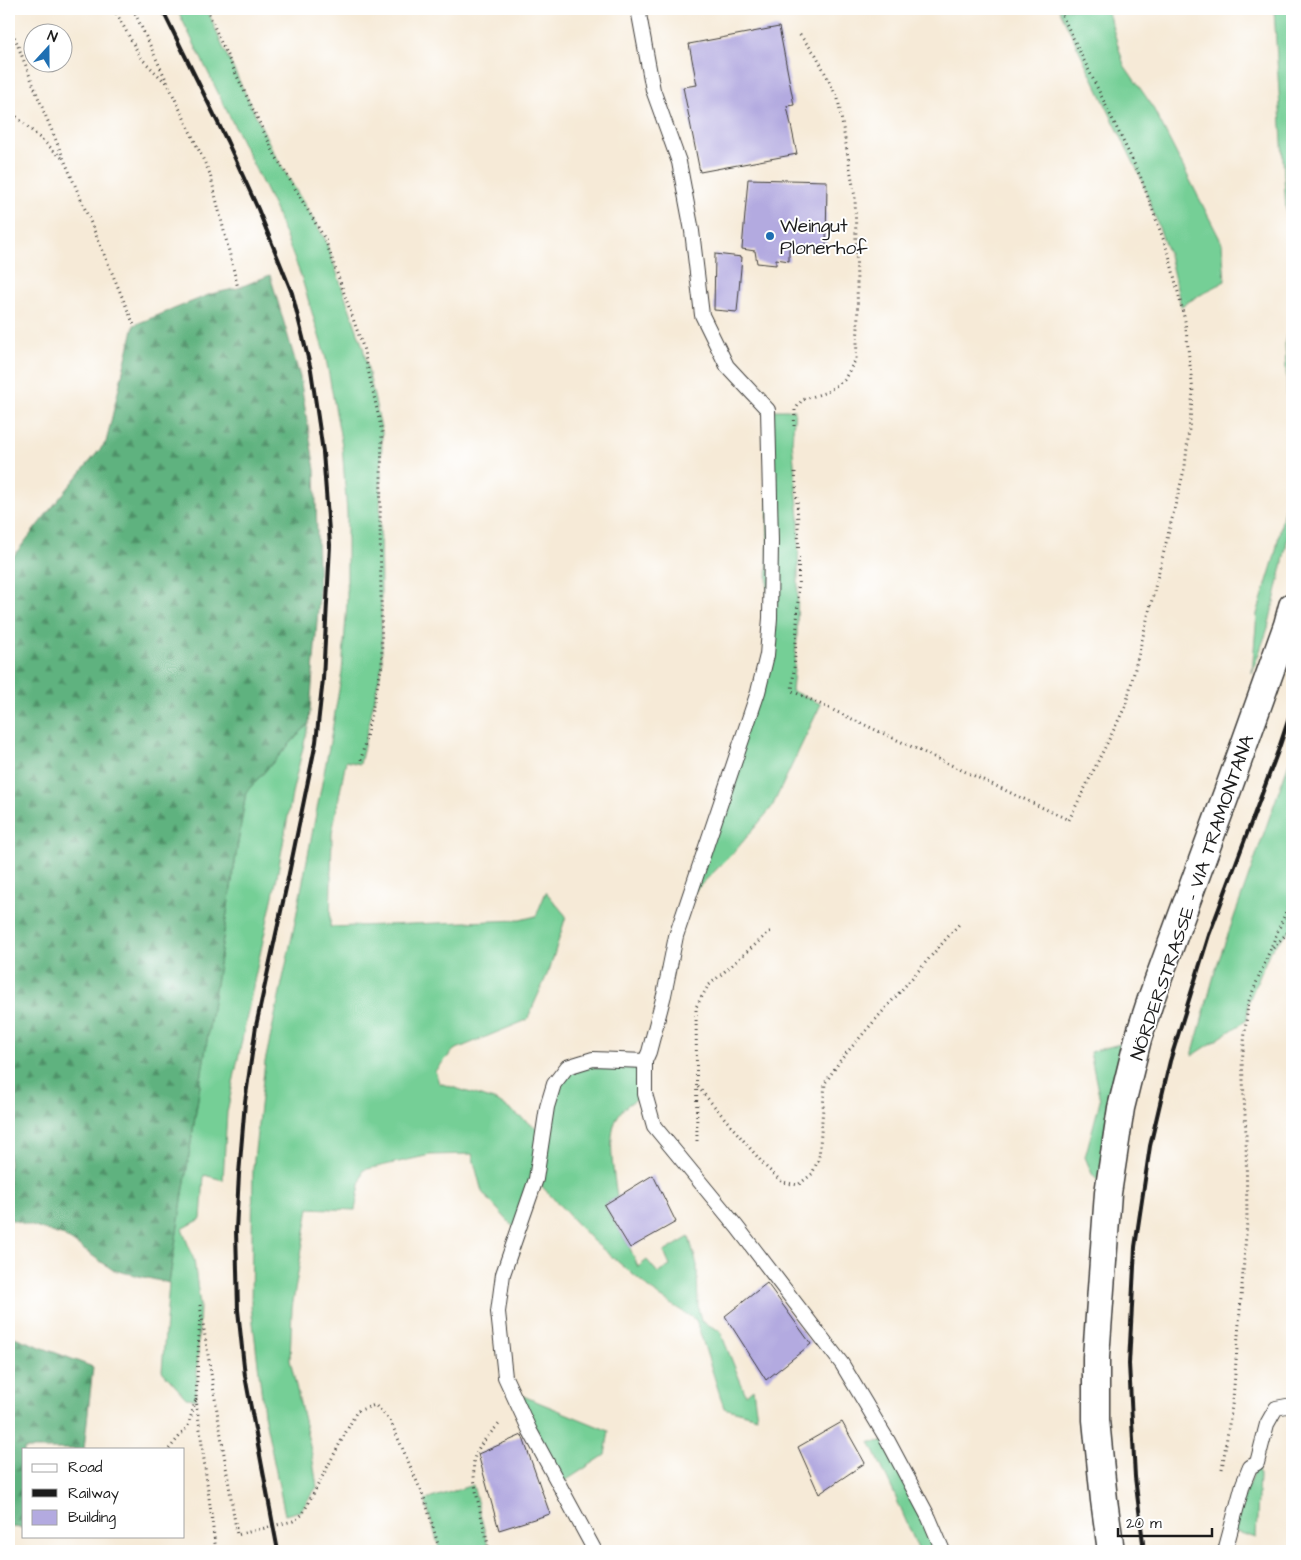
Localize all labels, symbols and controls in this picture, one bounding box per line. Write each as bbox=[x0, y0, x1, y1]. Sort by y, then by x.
north arrow bbox=[22, 22, 72, 72]
text: N bbox=[45, 26, 60, 48]
place label: Weingut Plonerhof bbox=[780, 213, 868, 262]
marker: Weingut Plonerhof bbox=[764, 230, 776, 242]
street label: NÖRDERSTRASSE - VIA TRAMONTANA bbox=[1124, 731, 1261, 1064]
legend bbox=[22, 1448, 185, 1538]
text: Road bbox=[68, 1457, 103, 1478]
text: Railway bbox=[68, 1483, 119, 1505]
scale bar bbox=[1118, 1505, 1212, 1537]
text: Building bbox=[68, 1507, 116, 1529]
text: 20 m bbox=[1126, 1513, 1162, 1534]

